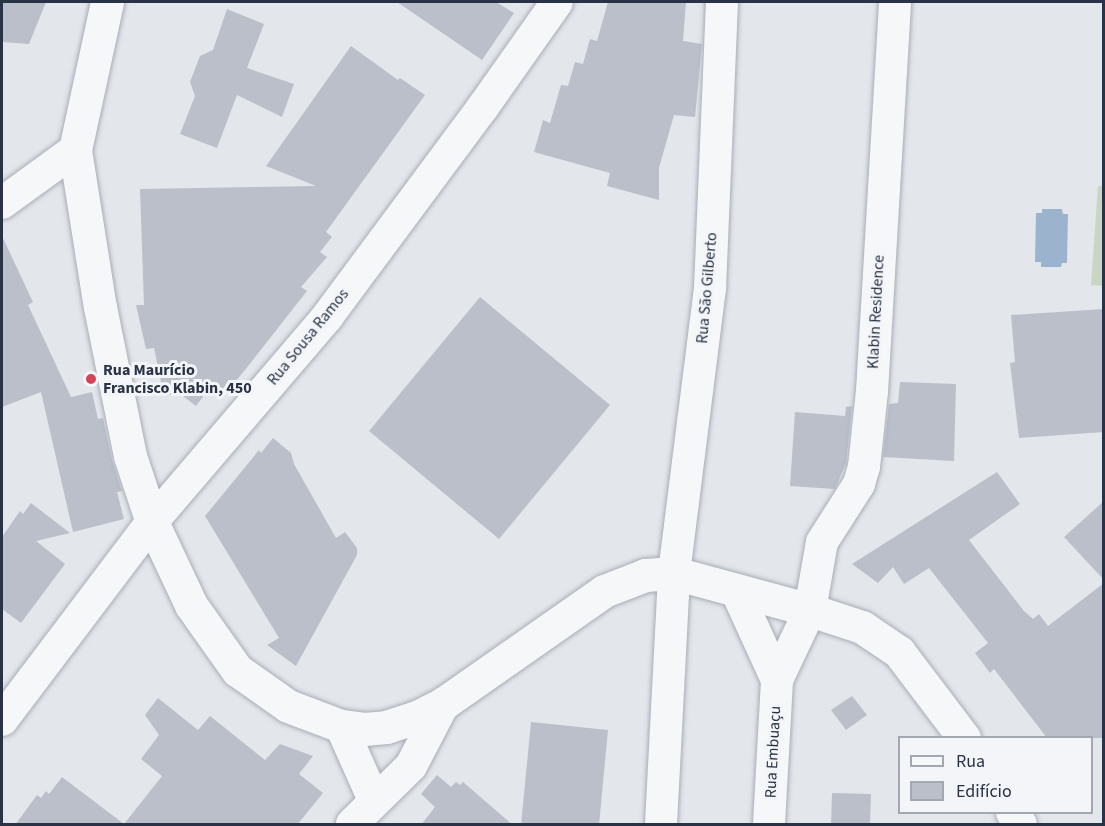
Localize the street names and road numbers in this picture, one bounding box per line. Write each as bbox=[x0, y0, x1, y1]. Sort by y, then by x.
street label: Rua São Gilberto bbox=[693, 232, 721, 344]
street label: Klabin Residence bbox=[863, 255, 889, 369]
street label: Rua Sousa Ramos bbox=[263, 285, 353, 389]
street label: Rua Embuaçu bbox=[761, 705, 785, 799]

